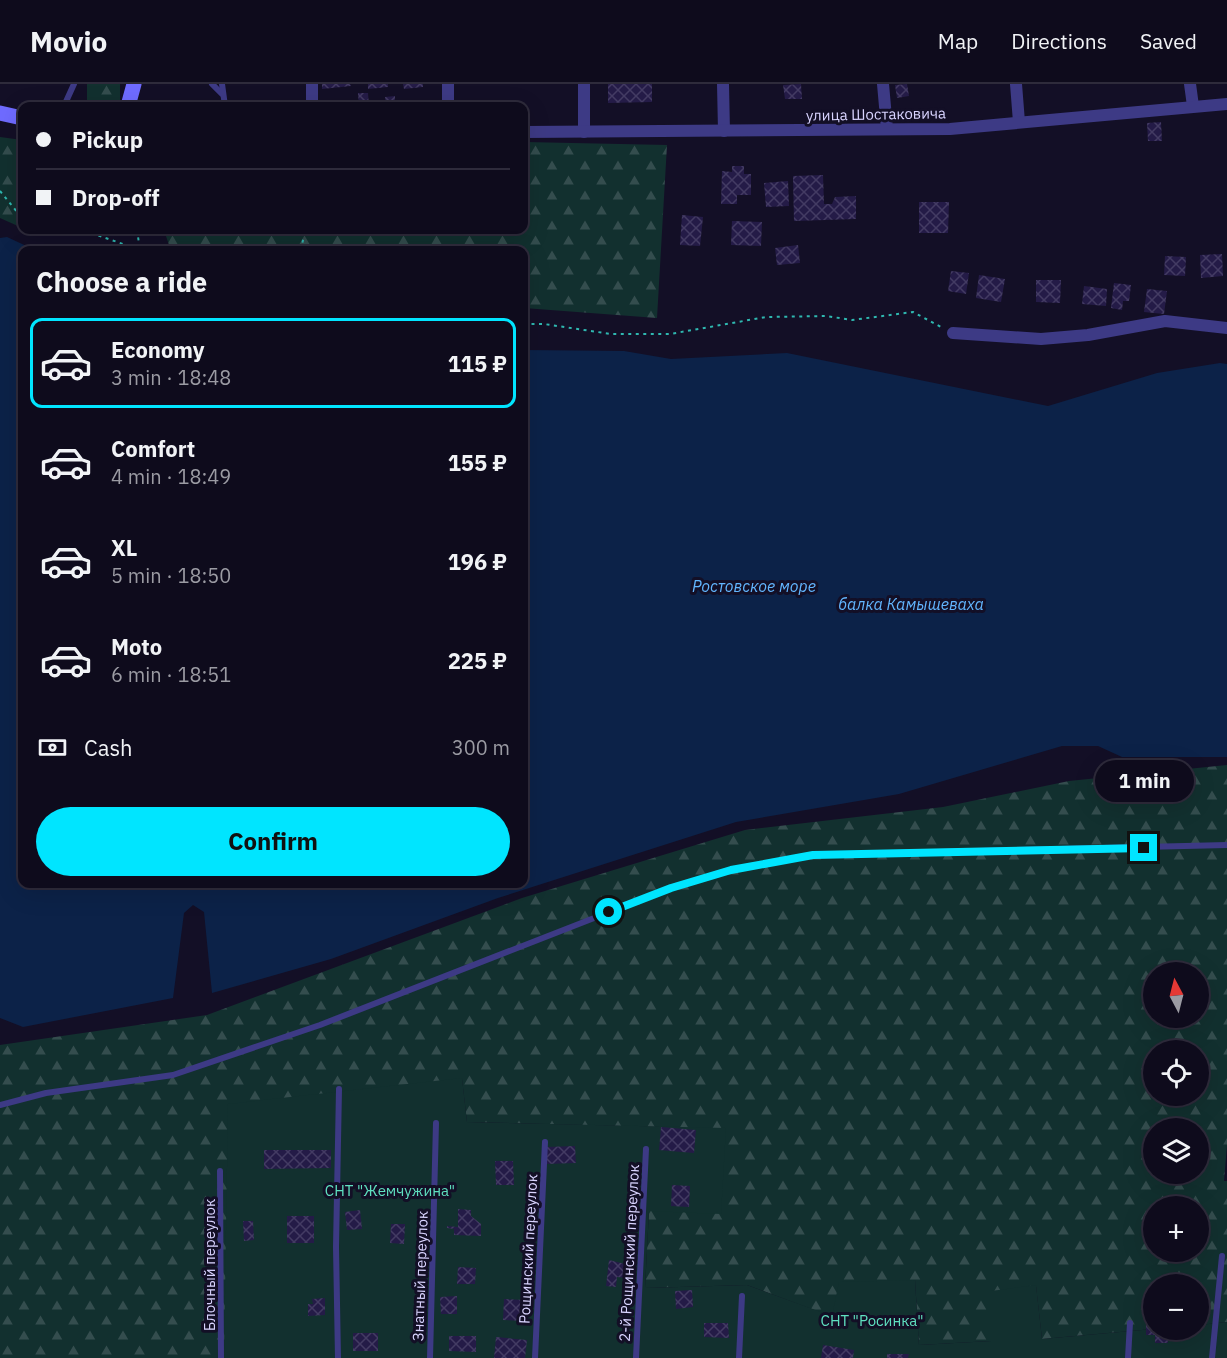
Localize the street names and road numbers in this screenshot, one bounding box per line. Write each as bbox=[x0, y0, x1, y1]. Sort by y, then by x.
street label: улица Шостаковича bbox=[806, 103, 946, 125]
street label: 2-й Рощинский переулок bbox=[615, 1164, 643, 1342]
street label: Рощинский переулок bbox=[515, 1173, 541, 1325]
street label: Блочный переулок bbox=[200, 1199, 219, 1331]
street label: Знатный переулок bbox=[408, 1210, 432, 1342]

